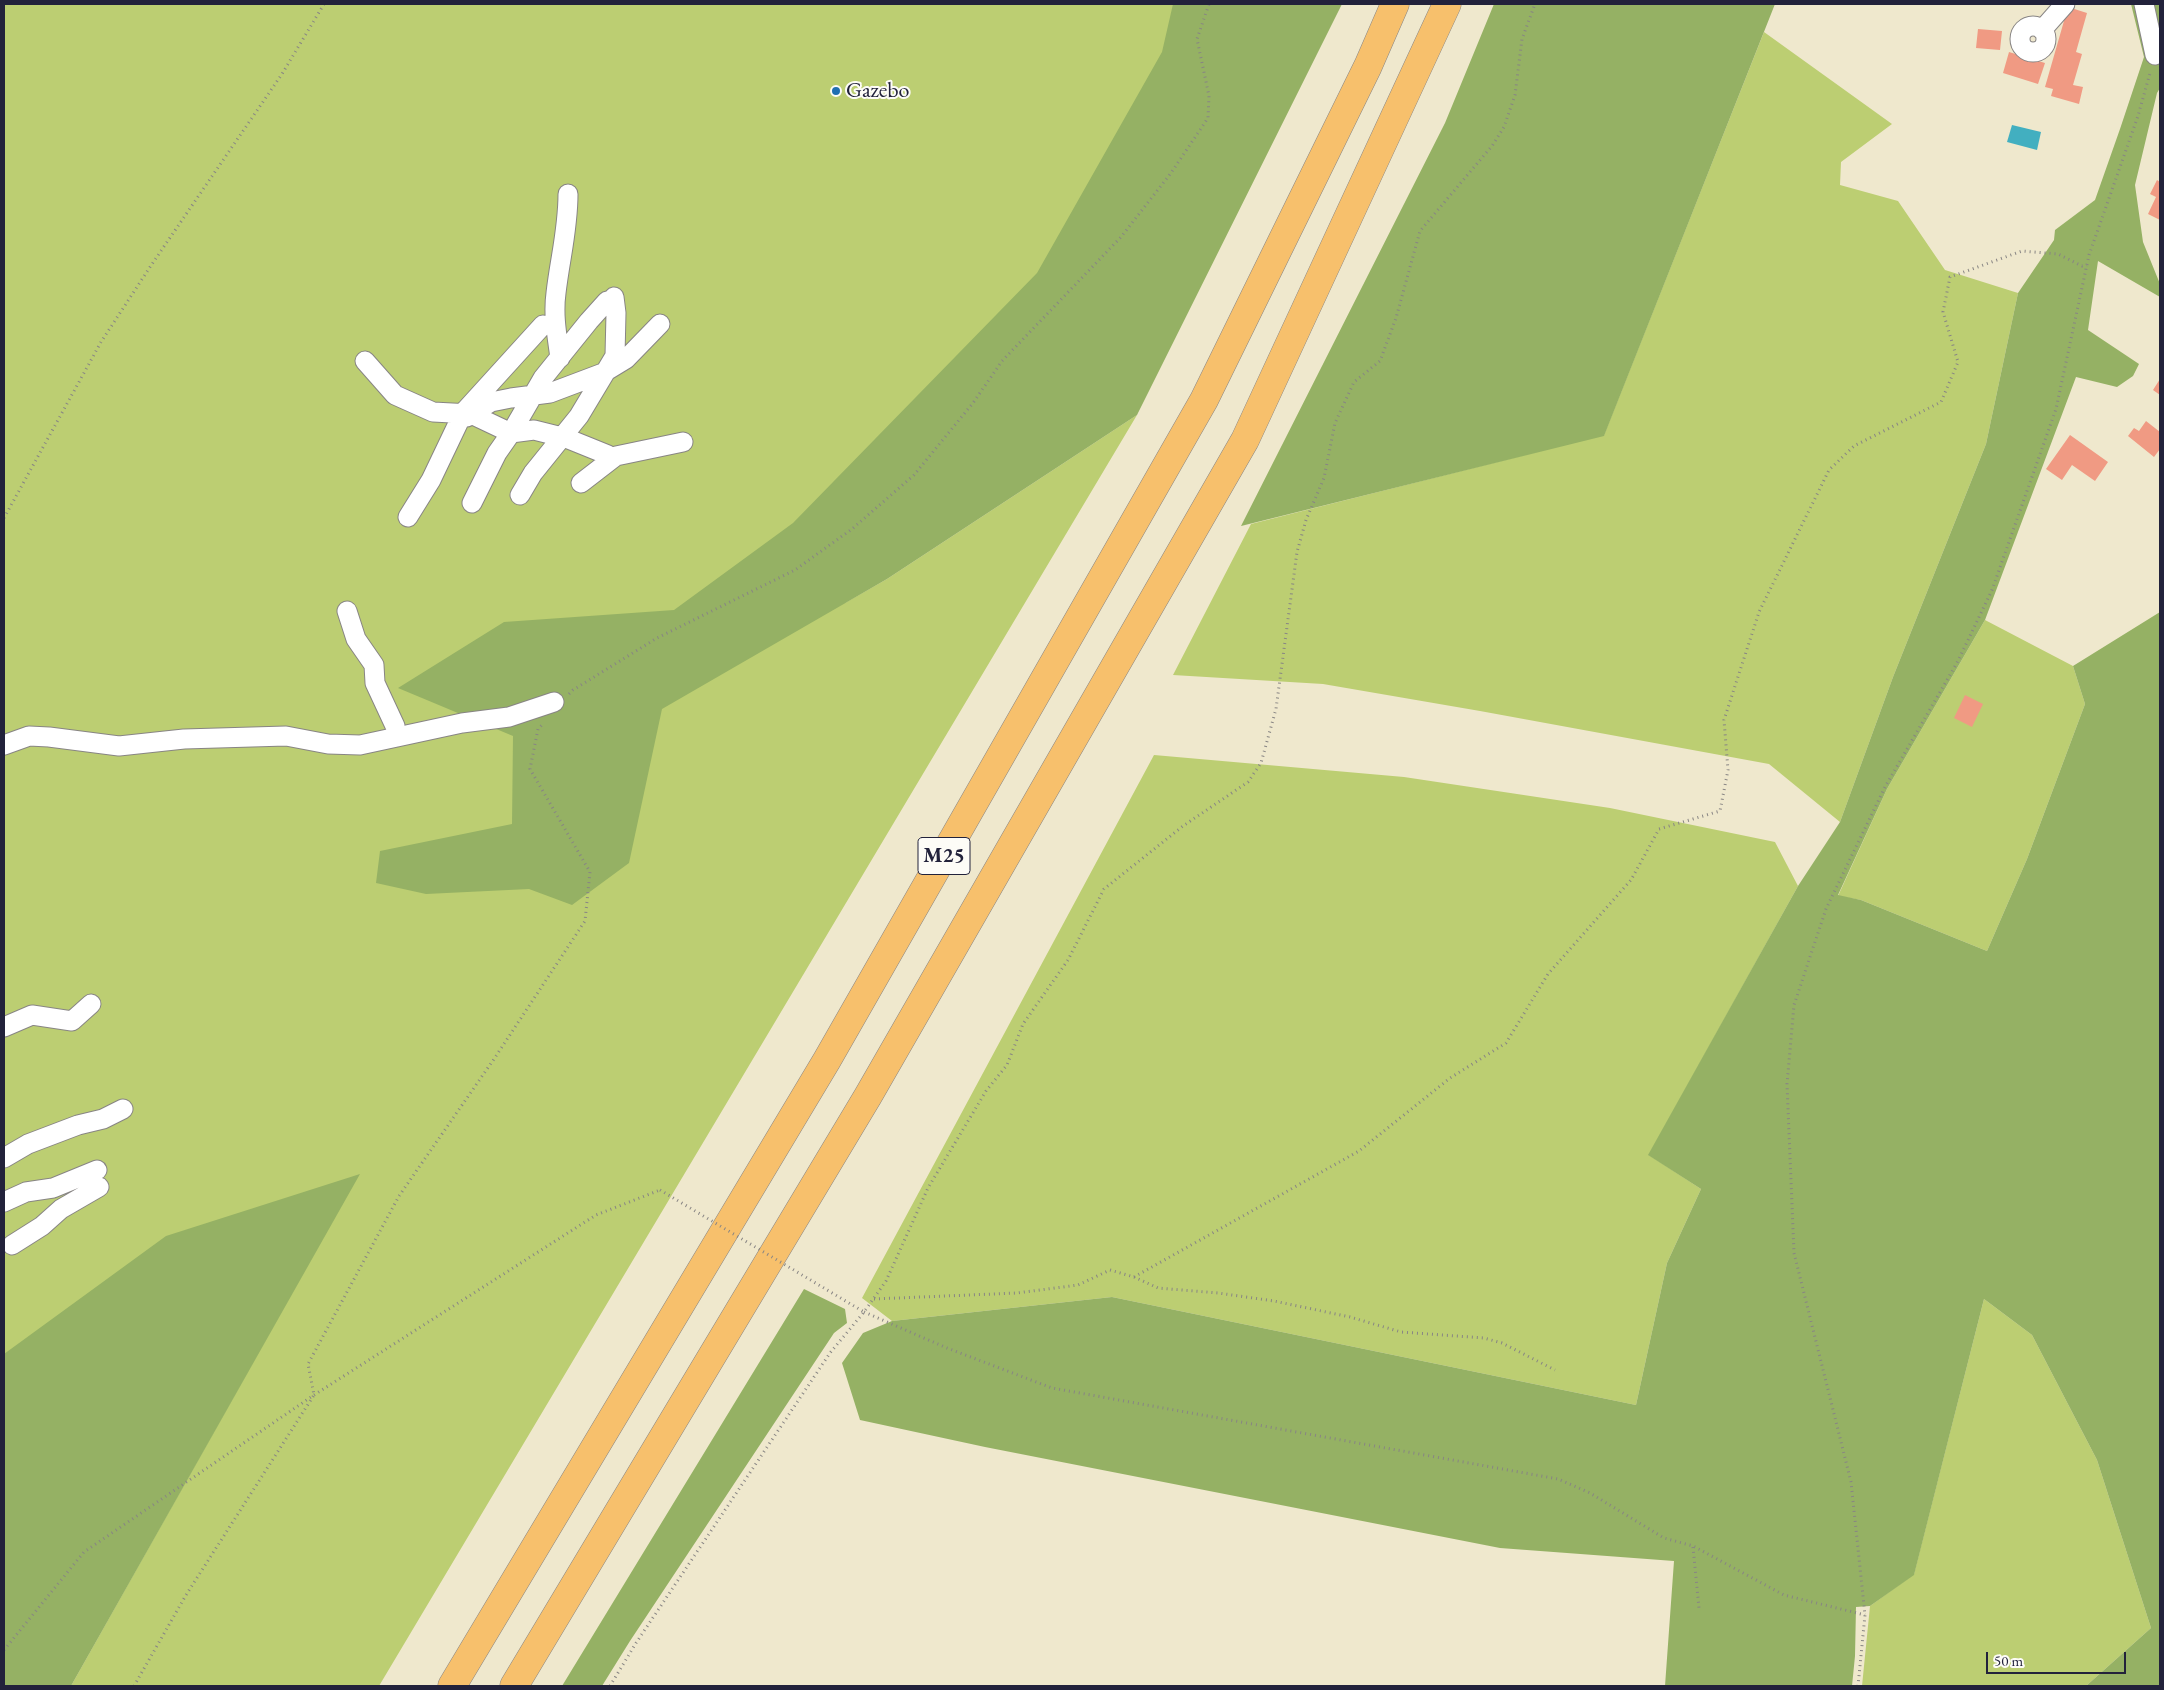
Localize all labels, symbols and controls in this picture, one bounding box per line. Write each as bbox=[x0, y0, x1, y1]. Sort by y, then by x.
place label: Gazebo bbox=[846, 78, 909, 104]
marker: Gazebo bbox=[830, 85, 842, 97]
road number: M25 bbox=[918, 838, 970, 874]
scale bar bbox=[1989, 1642, 2129, 1674]
text: 50 m bbox=[1994, 1651, 2023, 1670]

